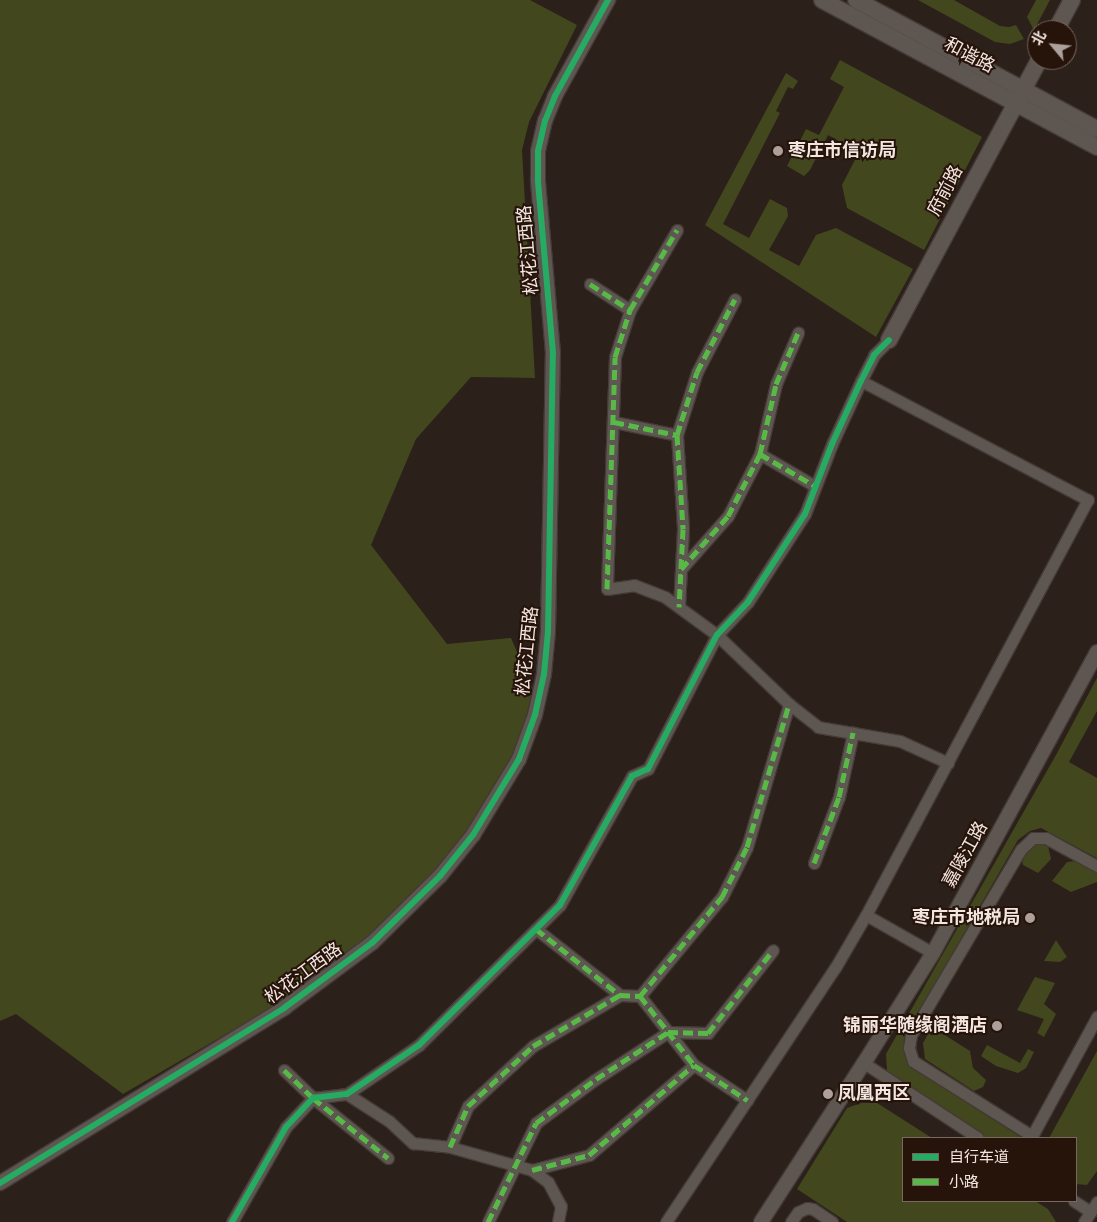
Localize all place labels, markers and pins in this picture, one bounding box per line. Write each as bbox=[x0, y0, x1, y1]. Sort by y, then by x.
place label: 枣庄市信访局 bbox=[788, 140, 896, 162]
marker: 枣庄市信访局 bbox=[772, 145, 784, 157]
place label: 枣庄市地税局 bbox=[912, 907, 1020, 929]
marker: 枣庄市地税局 bbox=[1024, 912, 1036, 924]
place label: 锦丽华随缘阁酒店 bbox=[843, 1015, 987, 1037]
marker: 锦丽华随缘阁酒店 bbox=[991, 1020, 1003, 1032]
place label: 凤凰西区 bbox=[838, 1083, 910, 1105]
marker: 凤凰西区 bbox=[822, 1088, 834, 1100]

